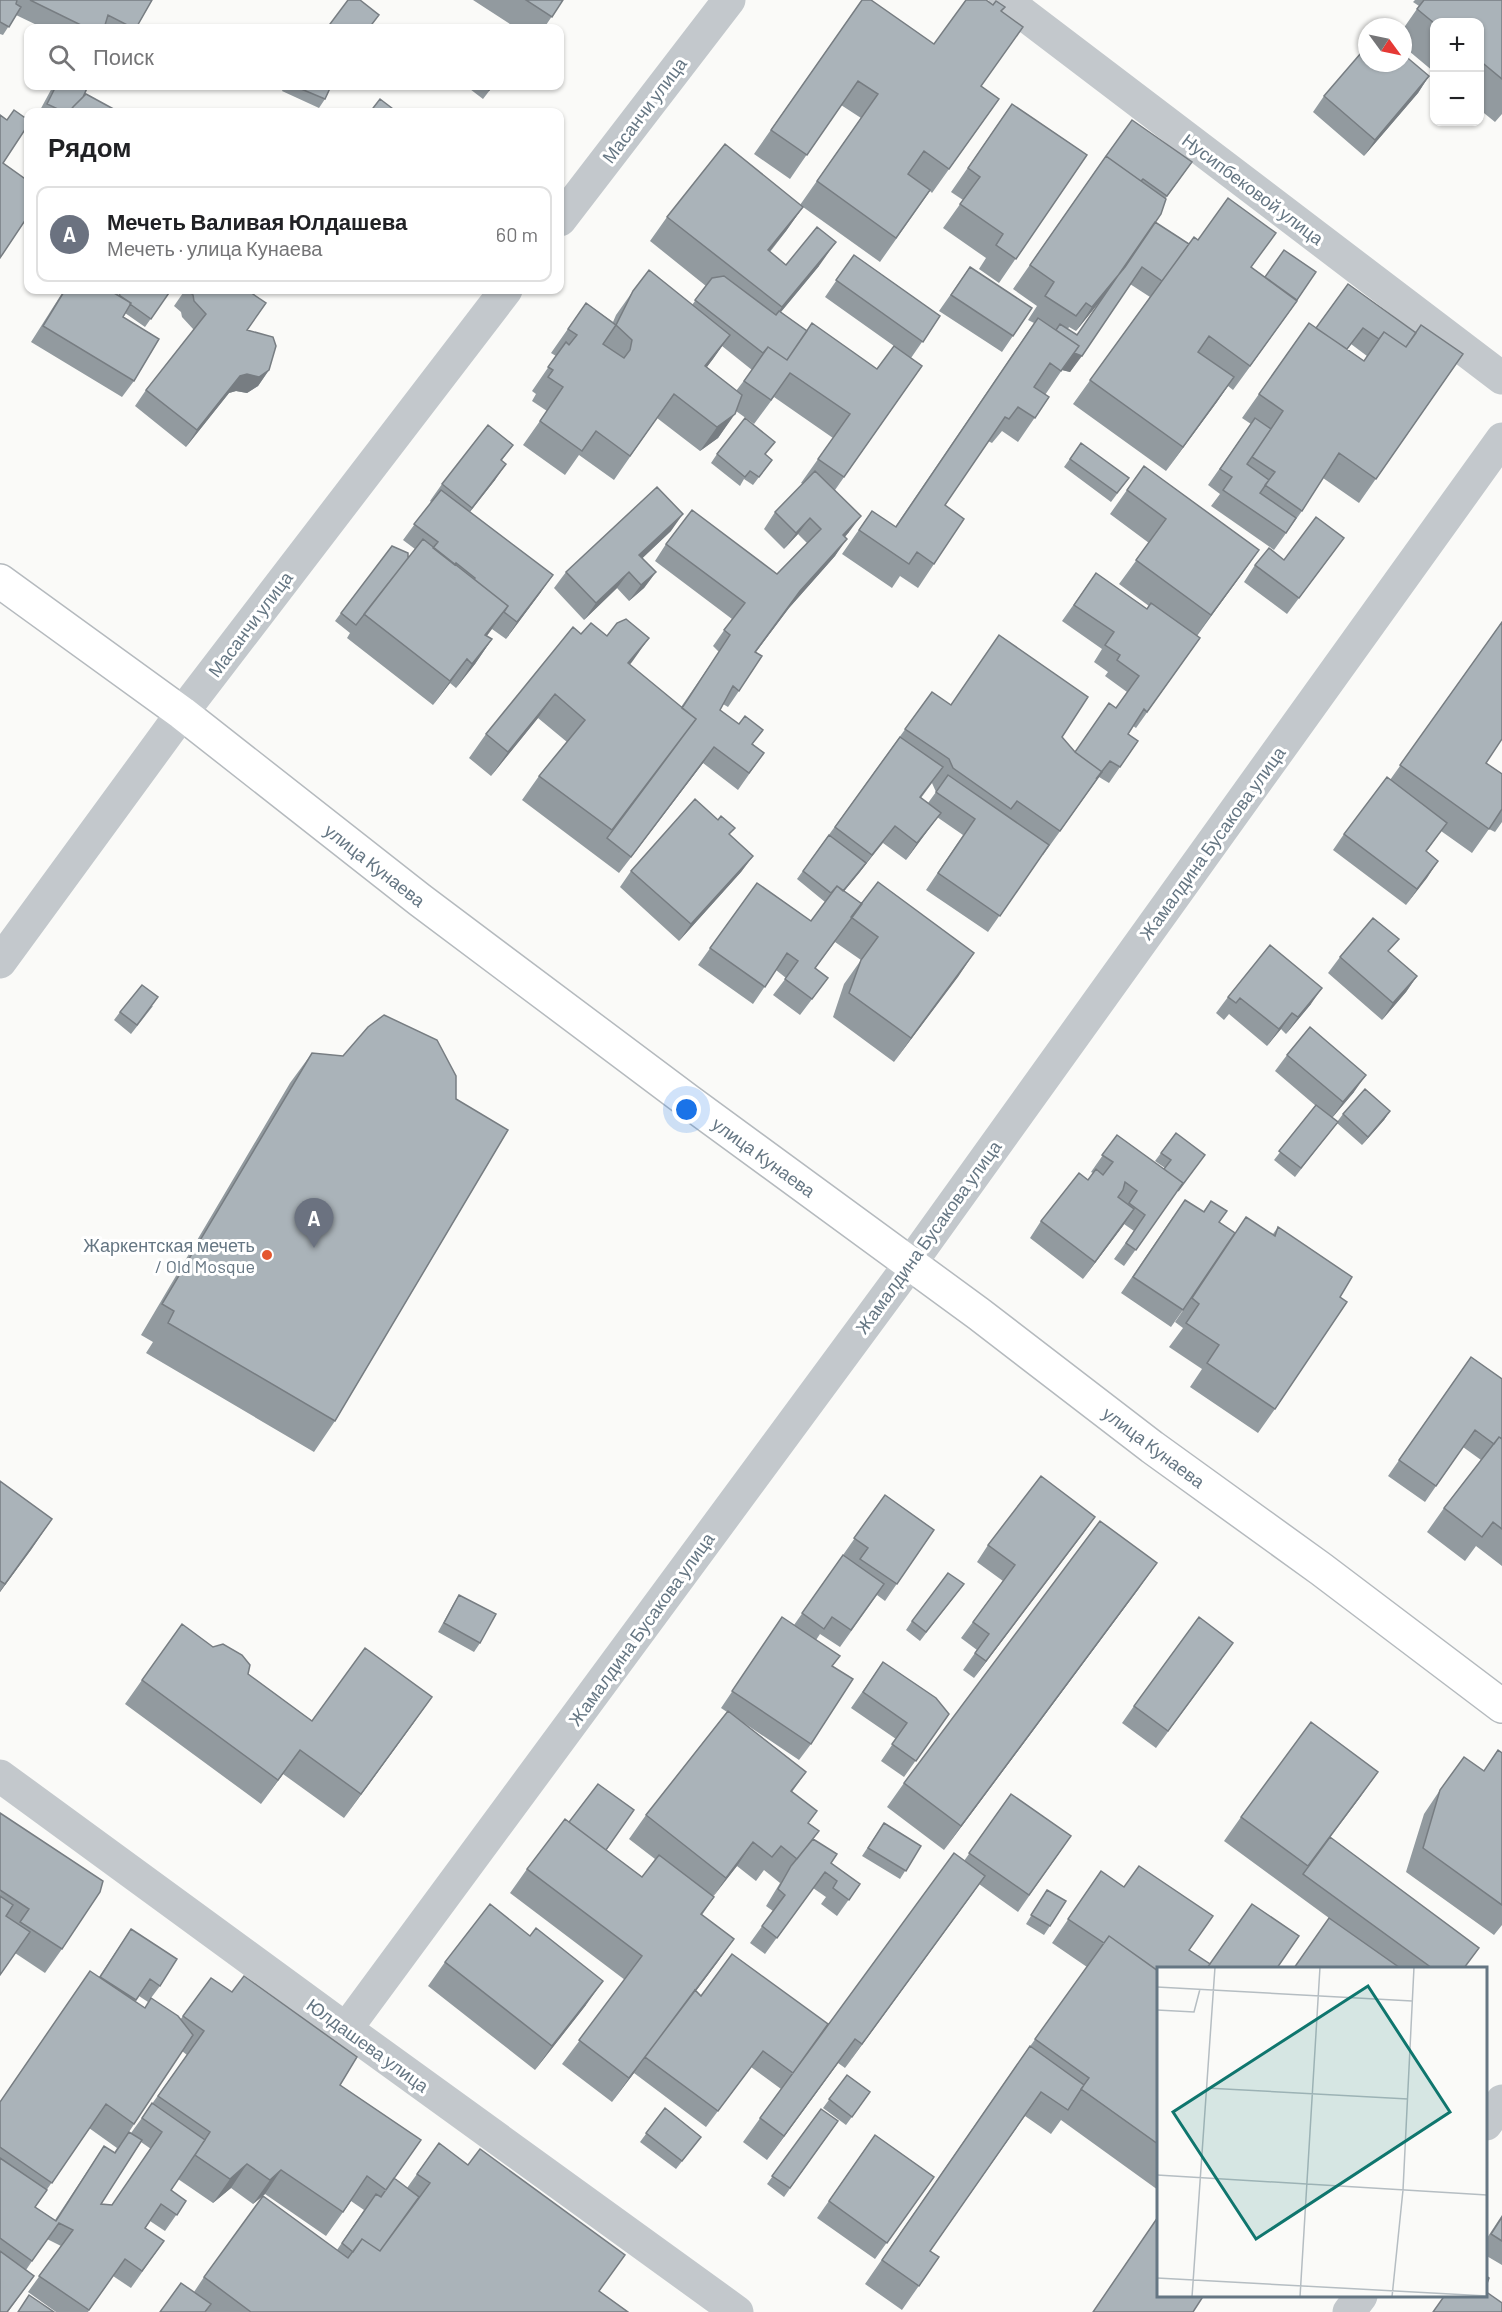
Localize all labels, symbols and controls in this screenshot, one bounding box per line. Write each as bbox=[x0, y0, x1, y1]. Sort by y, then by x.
north arrow bbox=[1358, 18, 1412, 72]
map controls bbox=[1430, 18, 1484, 126]
button: + bbox=[1430, 18, 1484, 72]
search box bbox=[24, 24, 564, 90]
icon: search bbox=[45, 41, 78, 74]
text: Поиск bbox=[93, 43, 154, 69]
street label: Масанчи улица bbox=[597, 52, 691, 167]
button: − bbox=[1430, 72, 1484, 126]
street label: Нусипбековой улица bbox=[1178, 129, 1329, 250]
text: Рядом bbox=[48, 131, 131, 162]
text: Мечеть Валивая Юлдашева bbox=[107, 208, 407, 234]
text: A bbox=[63, 222, 76, 246]
text: 60 m bbox=[496, 222, 538, 246]
text: Мечеть · улица Кунаева bbox=[107, 236, 322, 260]
street label: Масанчи улица bbox=[203, 566, 297, 681]
street label: Жамалдина Бусакова улица bbox=[1134, 741, 1290, 944]
street label: улица Кунаева bbox=[320, 819, 431, 912]
your location bbox=[672, 1095, 701, 1124]
street label: улица Кунаева bbox=[708, 1112, 821, 1202]
street label: Жамалдина Бусакова улица bbox=[850, 1135, 1006, 1338]
pin: A bbox=[294, 1198, 334, 1248]
place label: Жаркентская мечеть / Old Mosque bbox=[83, 1234, 255, 1277]
marker: Жаркентская мечеть / Old Mosque bbox=[260, 1248, 274, 1262]
street label: улица Кунаева bbox=[1099, 1402, 1210, 1493]
street label: Жамалдина Бусакова улица bbox=[563, 1527, 719, 1730]
inset map bbox=[1157, 1967, 1487, 2297]
street label: Юлдашева улица bbox=[303, 1993, 434, 2097]

